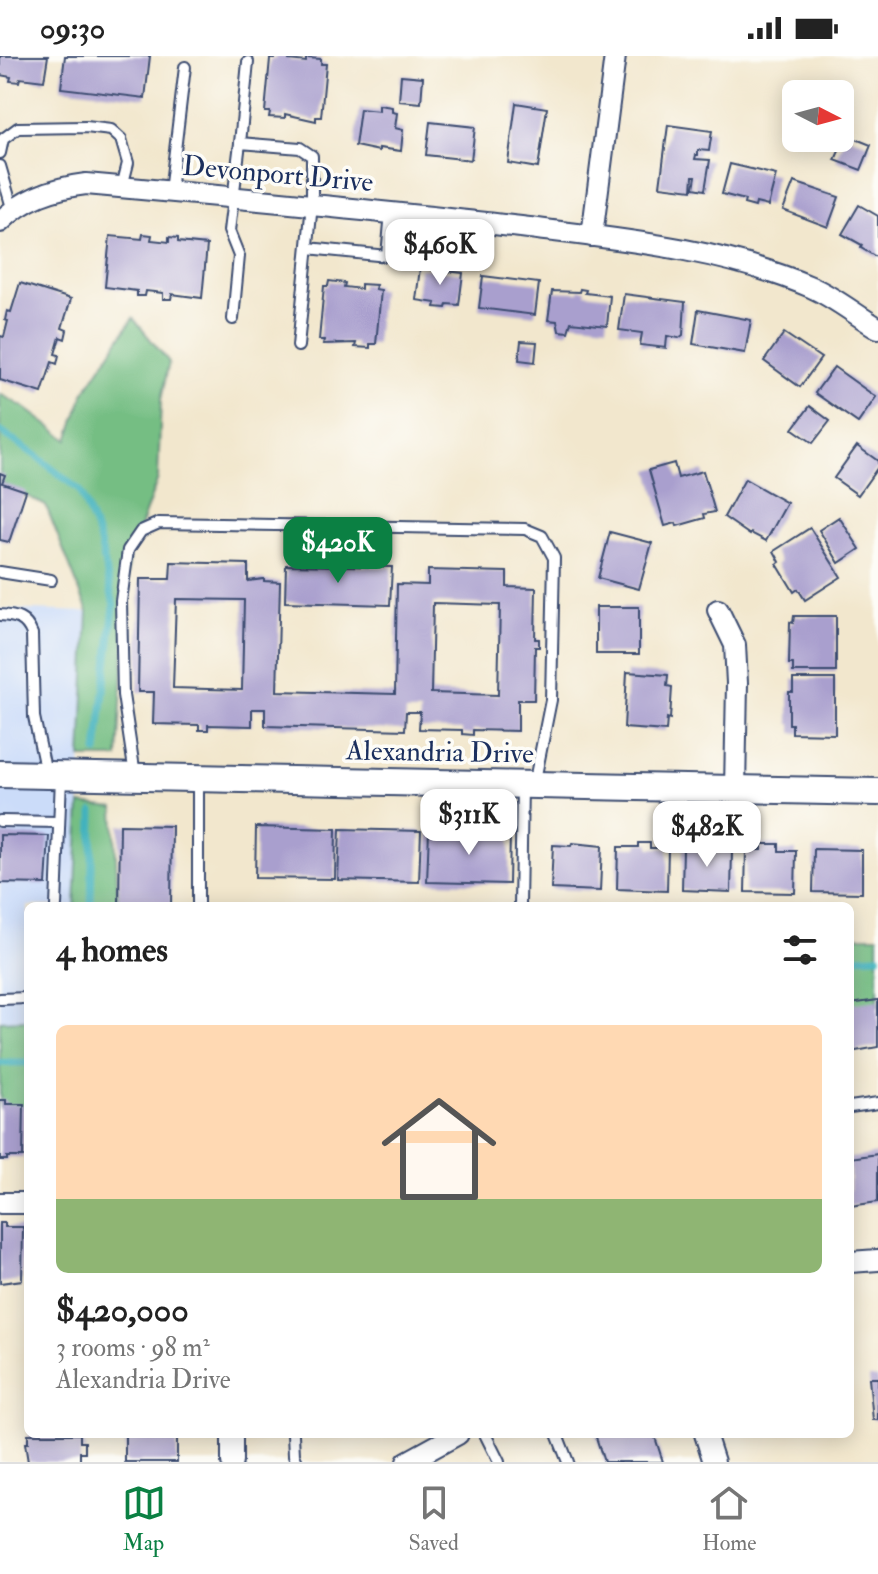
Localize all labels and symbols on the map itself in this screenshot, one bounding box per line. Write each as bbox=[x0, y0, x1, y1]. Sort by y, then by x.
north arrow bbox=[782, 80, 854, 152]
street label: Devonport Drive bbox=[181, 149, 375, 200]
pin: $460K bbox=[384, 219, 496, 287]
pin: $420K bbox=[282, 517, 394, 585]
street label: Alexandria Drive bbox=[345, 733, 535, 772]
pin: $311K bbox=[413, 789, 525, 857]
pin: $482K bbox=[651, 801, 763, 869]

